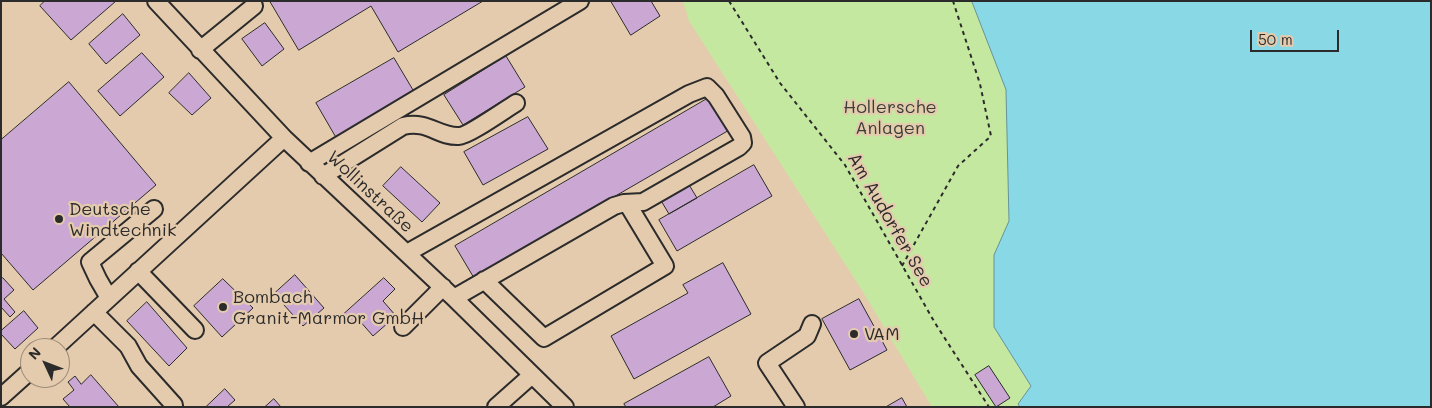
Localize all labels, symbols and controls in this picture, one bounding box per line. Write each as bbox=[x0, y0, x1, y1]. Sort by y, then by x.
scale bar bbox=[1252, 20, 1341, 52]
text: 50 m bbox=[1258, 29, 1293, 49]
park label: Hollersche Anlagen bbox=[843, 96, 937, 138]
street label: Wollinstraße bbox=[322, 146, 418, 238]
street label: Am Audorfer See bbox=[843, 149, 937, 291]
place label: Deutsche Windtechnik bbox=[69, 198, 177, 240]
marker: Deutsche Windtechnik bbox=[53, 213, 65, 225]
place label: Bombach Granit-Marmor GmbH bbox=[233, 286, 424, 328]
marker: Bombach Granit-Marmor GmbH bbox=[217, 301, 229, 313]
place label: VAM bbox=[864, 323, 900, 345]
marker: VAM bbox=[848, 328, 860, 340]
north arrow bbox=[20, 338, 70, 388]
text: N bbox=[24, 343, 45, 363]

